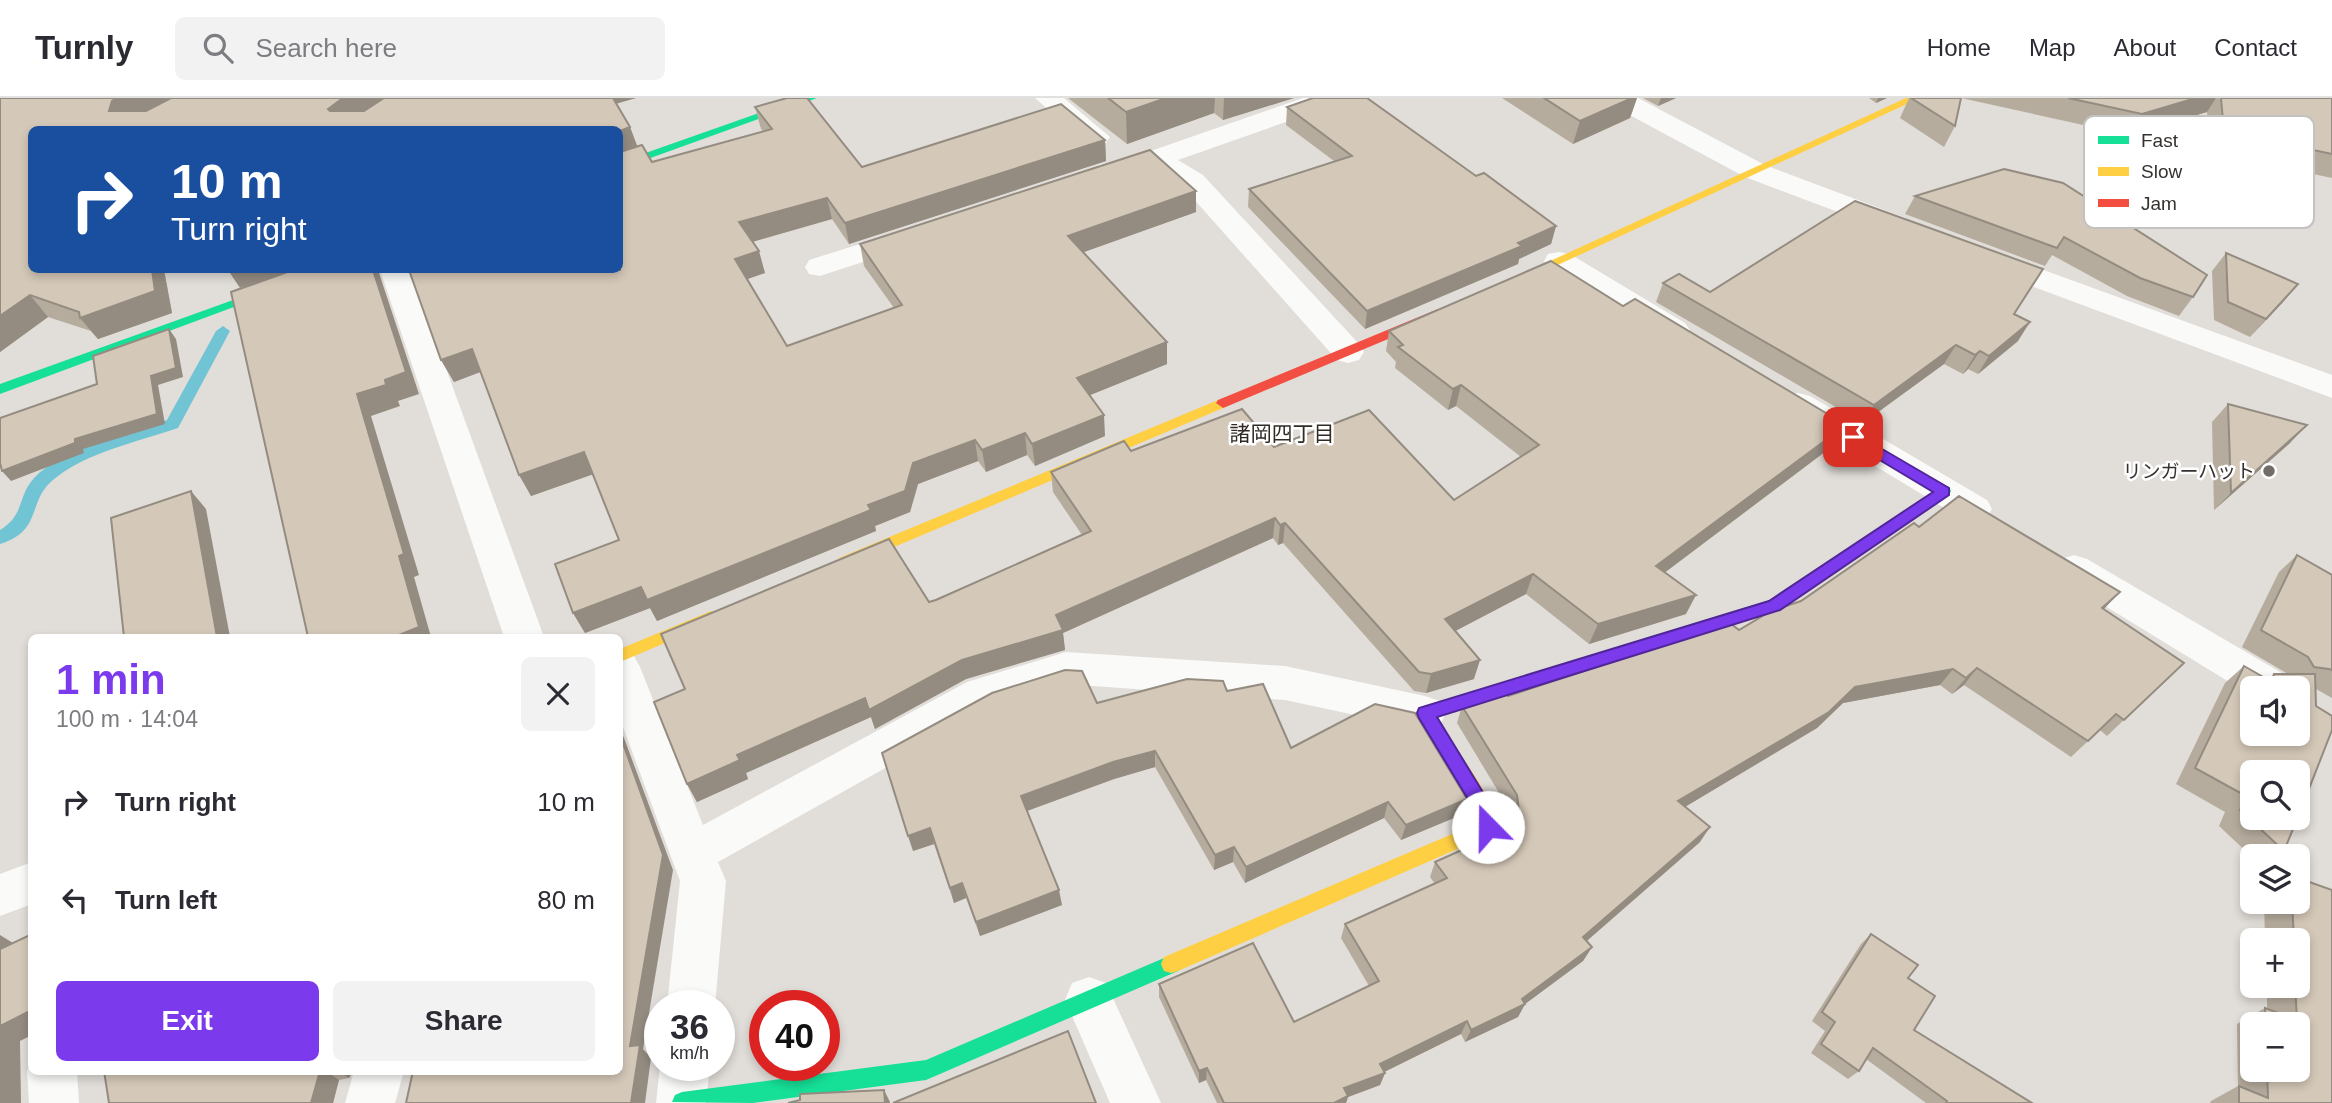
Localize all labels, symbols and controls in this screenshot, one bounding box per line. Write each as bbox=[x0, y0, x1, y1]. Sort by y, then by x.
search box bbox=[175, 17, 665, 80]
text: Turnly bbox=[35, 29, 133, 66]
icon: search bbox=[199, 29, 237, 67]
text: Search here bbox=[255, 33, 397, 63]
text: Home bbox=[1927, 34, 1991, 61]
text: Map bbox=[2029, 34, 2076, 61]
text: About bbox=[2114, 34, 2176, 61]
text: Contact bbox=[2214, 34, 2297, 61]
legend bbox=[2084, 116, 2314, 228]
text: Fast bbox=[2141, 130, 2179, 151]
icon: right bbox=[56, 154, 147, 245]
text: 10 m bbox=[171, 154, 283, 208]
text: Slow bbox=[2141, 161, 2182, 182]
text: Jam bbox=[2141, 193, 2177, 214]
text: Turn right bbox=[171, 211, 307, 247]
pin bbox=[1823, 407, 1883, 467]
icon: arrive bbox=[1834, 418, 1872, 456]
district label: 諸岡四丁目 bbox=[1230, 422, 1335, 445]
place label: リンガーハット bbox=[2122, 461, 2255, 482]
marker: リンガーハット bbox=[2261, 463, 2277, 479]
text: 1 min bbox=[56, 656, 166, 703]
button: close bbox=[521, 657, 595, 731]
map controls bbox=[2240, 676, 2310, 1082]
button: sound bbox=[2240, 676, 2310, 746]
text: 100 m · 14:04 bbox=[56, 706, 198, 732]
button: search bbox=[2240, 760, 2310, 830]
icon: right bbox=[56, 783, 94, 821]
text: Turn right bbox=[115, 787, 236, 817]
text: 10 m bbox=[537, 787, 595, 817]
position arrow bbox=[1451, 790, 1525, 864]
button: layers bbox=[2240, 844, 2310, 914]
icon: left bbox=[56, 881, 94, 919]
text: Turn left bbox=[115, 885, 217, 915]
text: 80 m bbox=[537, 885, 595, 915]
button: + bbox=[2240, 928, 2310, 998]
button: Exit bbox=[56, 981, 319, 1061]
button: Share bbox=[333, 981, 595, 1061]
speed limit sign: 40 bbox=[749, 990, 840, 1081]
text: 36 bbox=[670, 1007, 709, 1046]
button: − bbox=[2240, 1012, 2310, 1082]
text: km/h bbox=[670, 1043, 709, 1063]

